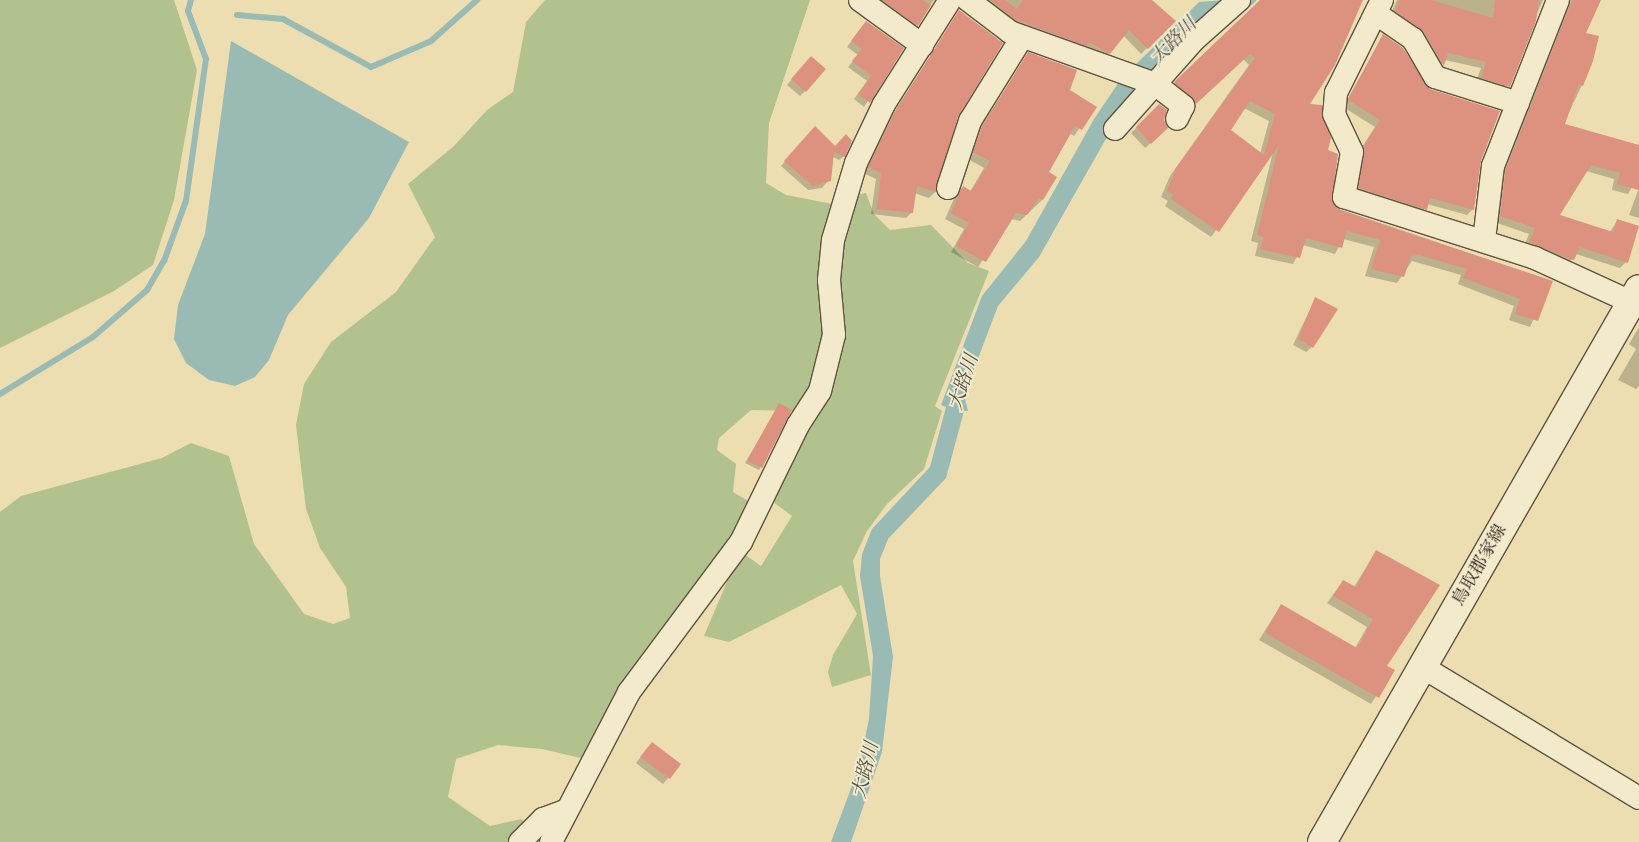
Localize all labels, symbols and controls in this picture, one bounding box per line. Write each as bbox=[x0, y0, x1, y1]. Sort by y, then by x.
water label: 大路川 bbox=[1145, 13, 1201, 69]
water label: 大路川 bbox=[943, 351, 983, 413]
street label: 鳥取郡家線 bbox=[1447, 521, 1511, 609]
water label: 大路川 bbox=[847, 740, 883, 800]

